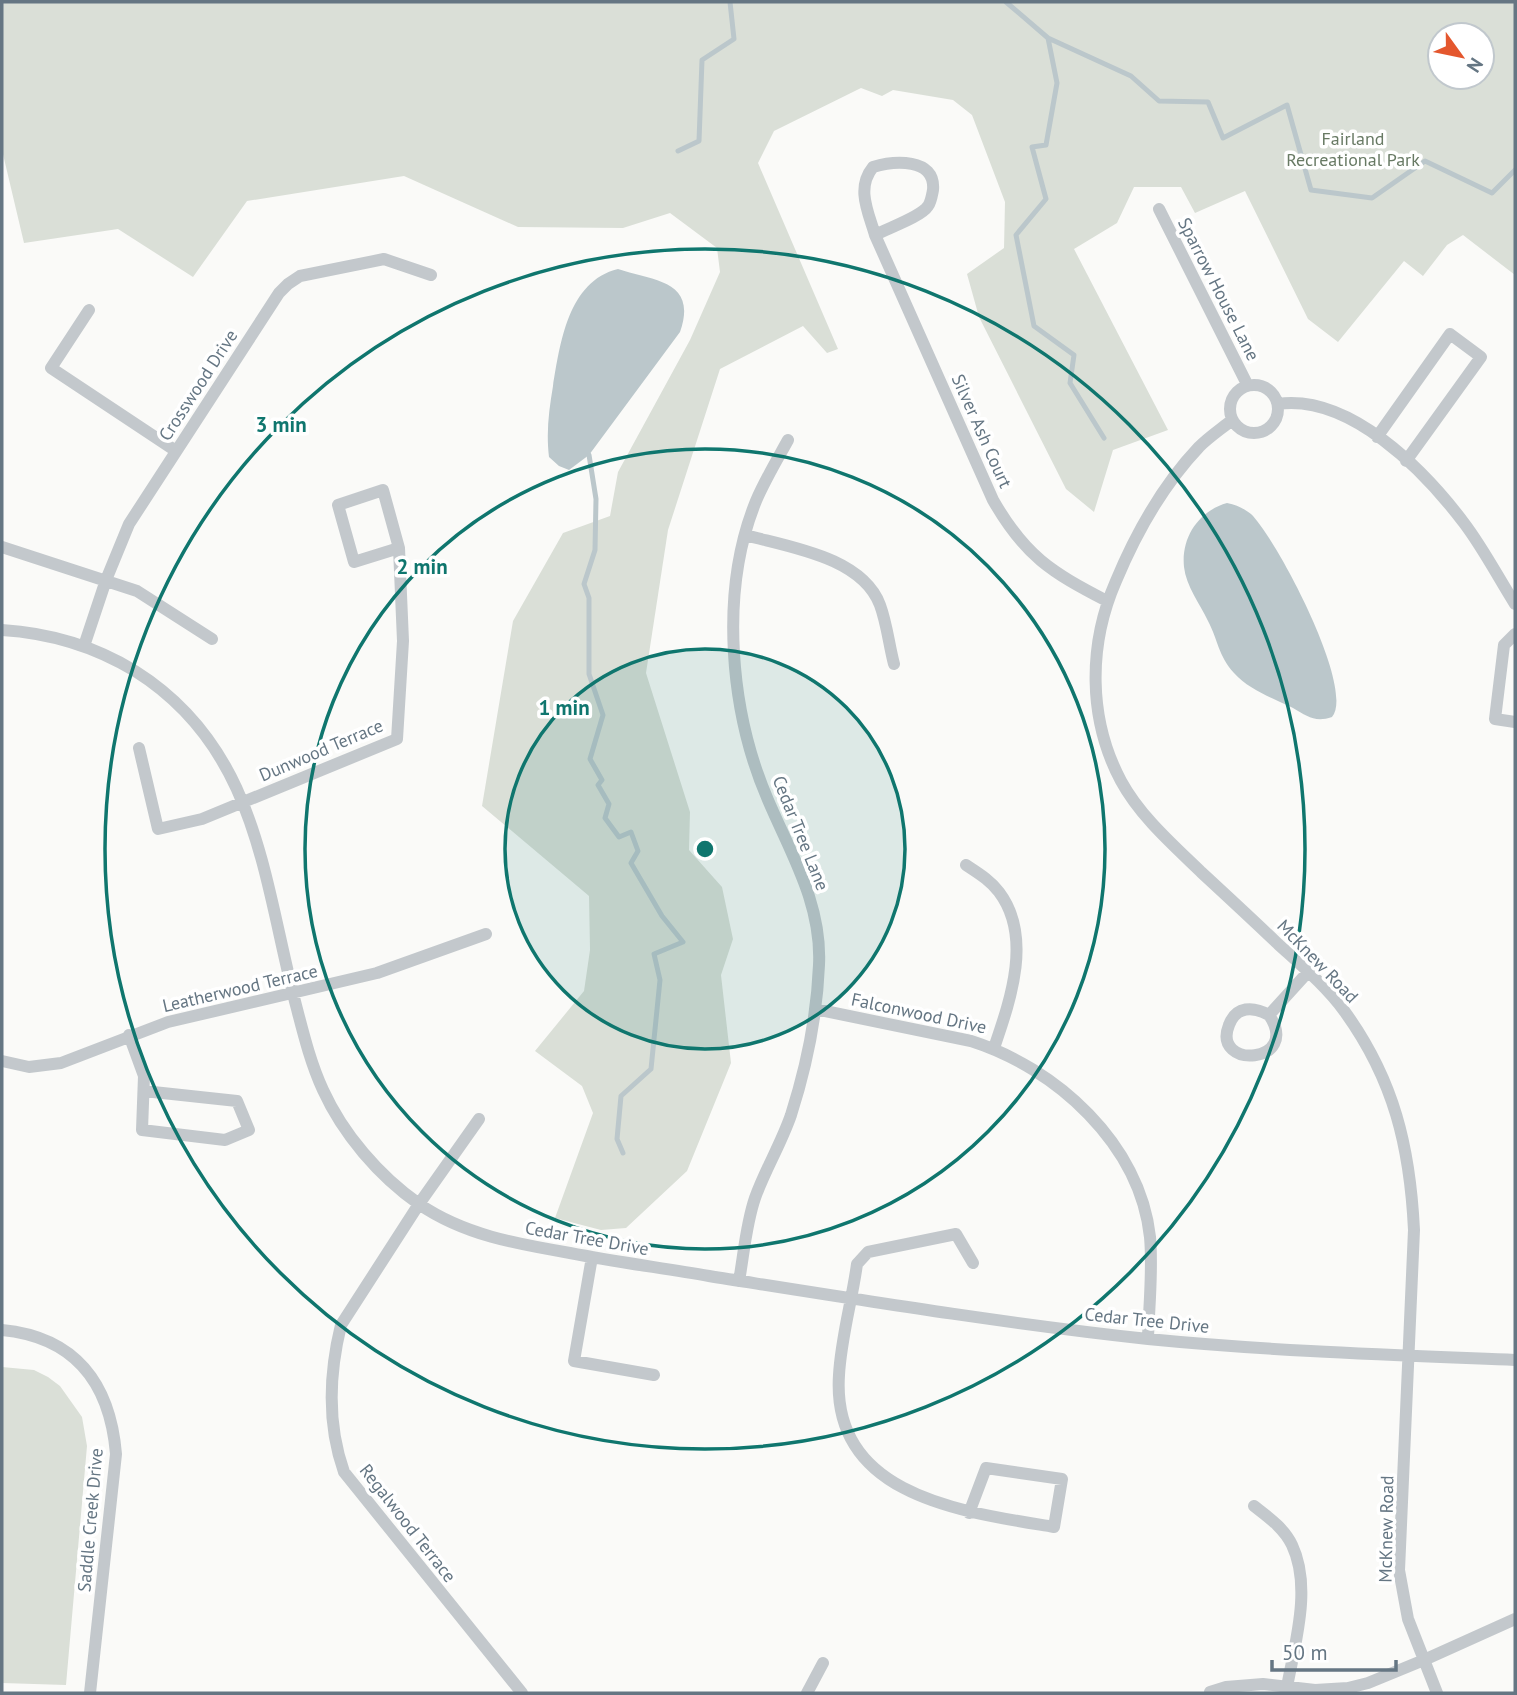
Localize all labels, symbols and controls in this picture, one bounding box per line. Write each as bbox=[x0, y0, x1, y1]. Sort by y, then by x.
north arrow bbox=[1426, 21, 1496, 91]
text: N bbox=[1462, 53, 1489, 77]
park label: Fairland Recreational Park bbox=[1286, 127, 1420, 171]
street label: Sparrow House Lane bbox=[1173, 214, 1265, 364]
street label: Crosswood Drive bbox=[153, 325, 243, 445]
street label: Silver Ash Court bbox=[947, 371, 1017, 491]
text: 3 min bbox=[255, 411, 307, 438]
text: 2 min bbox=[396, 553, 448, 580]
text: 1 min bbox=[538, 694, 590, 721]
street label: Dunwood Terrace bbox=[256, 714, 386, 786]
street label: Cedar Tree Lane bbox=[768, 772, 834, 894]
centre of rings bbox=[693, 837, 717, 861]
street label: McKnew Road bbox=[1272, 914, 1364, 1008]
street label: Leatherwood Terrace bbox=[160, 959, 320, 1017]
street label: Falconwood Drive bbox=[849, 987, 989, 1039]
street label: Cedar Tree Drive bbox=[523, 1216, 651, 1260]
street label: Cedar Tree Drive bbox=[1084, 1302, 1210, 1338]
street label: Saddle Creek Drive bbox=[72, 1447, 108, 1593]
street label: Regalwood Terrace bbox=[355, 1459, 461, 1587]
street label: McKnew Road bbox=[1374, 1475, 1398, 1583]
scale bar bbox=[1272, 1628, 1396, 1672]
text: 50 m bbox=[1282, 1639, 1328, 1666]

